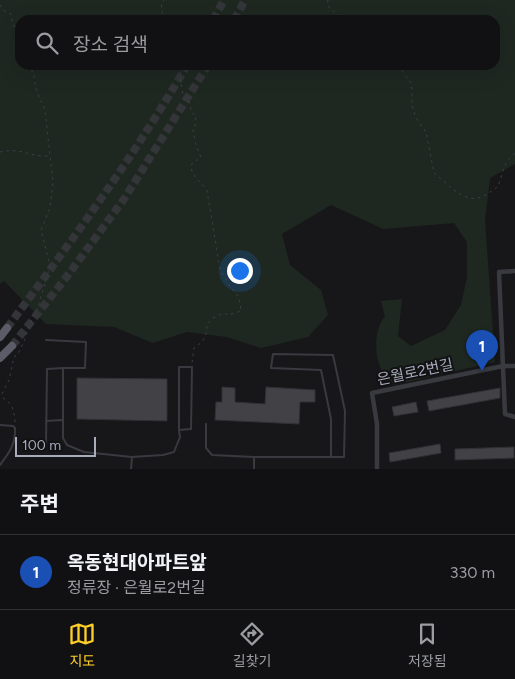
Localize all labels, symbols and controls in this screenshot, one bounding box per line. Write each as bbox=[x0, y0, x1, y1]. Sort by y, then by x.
search box bbox=[15, 15, 500, 70]
icon: search bbox=[33, 29, 61, 57]
text: 장소 검색 bbox=[73, 33, 148, 56]
your location bbox=[227, 258, 253, 284]
pin: 1 bbox=[466, 330, 498, 371]
street label: 은월로2번길 bbox=[375, 355, 455, 389]
scale bar bbox=[15, 434, 96, 457]
text: 100 m bbox=[22, 437, 61, 454]
text: 주변 bbox=[20, 491, 59, 516]
text: 옥동현대아파트앞 bbox=[67, 551, 207, 574]
text: 1 bbox=[33, 563, 39, 582]
text: 330 m bbox=[450, 563, 495, 582]
text: 정류장 · 은월로2번길 bbox=[67, 578, 206, 597]
tab: 지도 bbox=[68, 620, 96, 670]
tab: 길찾기 bbox=[233, 620, 271, 670]
tab: 저장됨 bbox=[408, 620, 447, 670]

